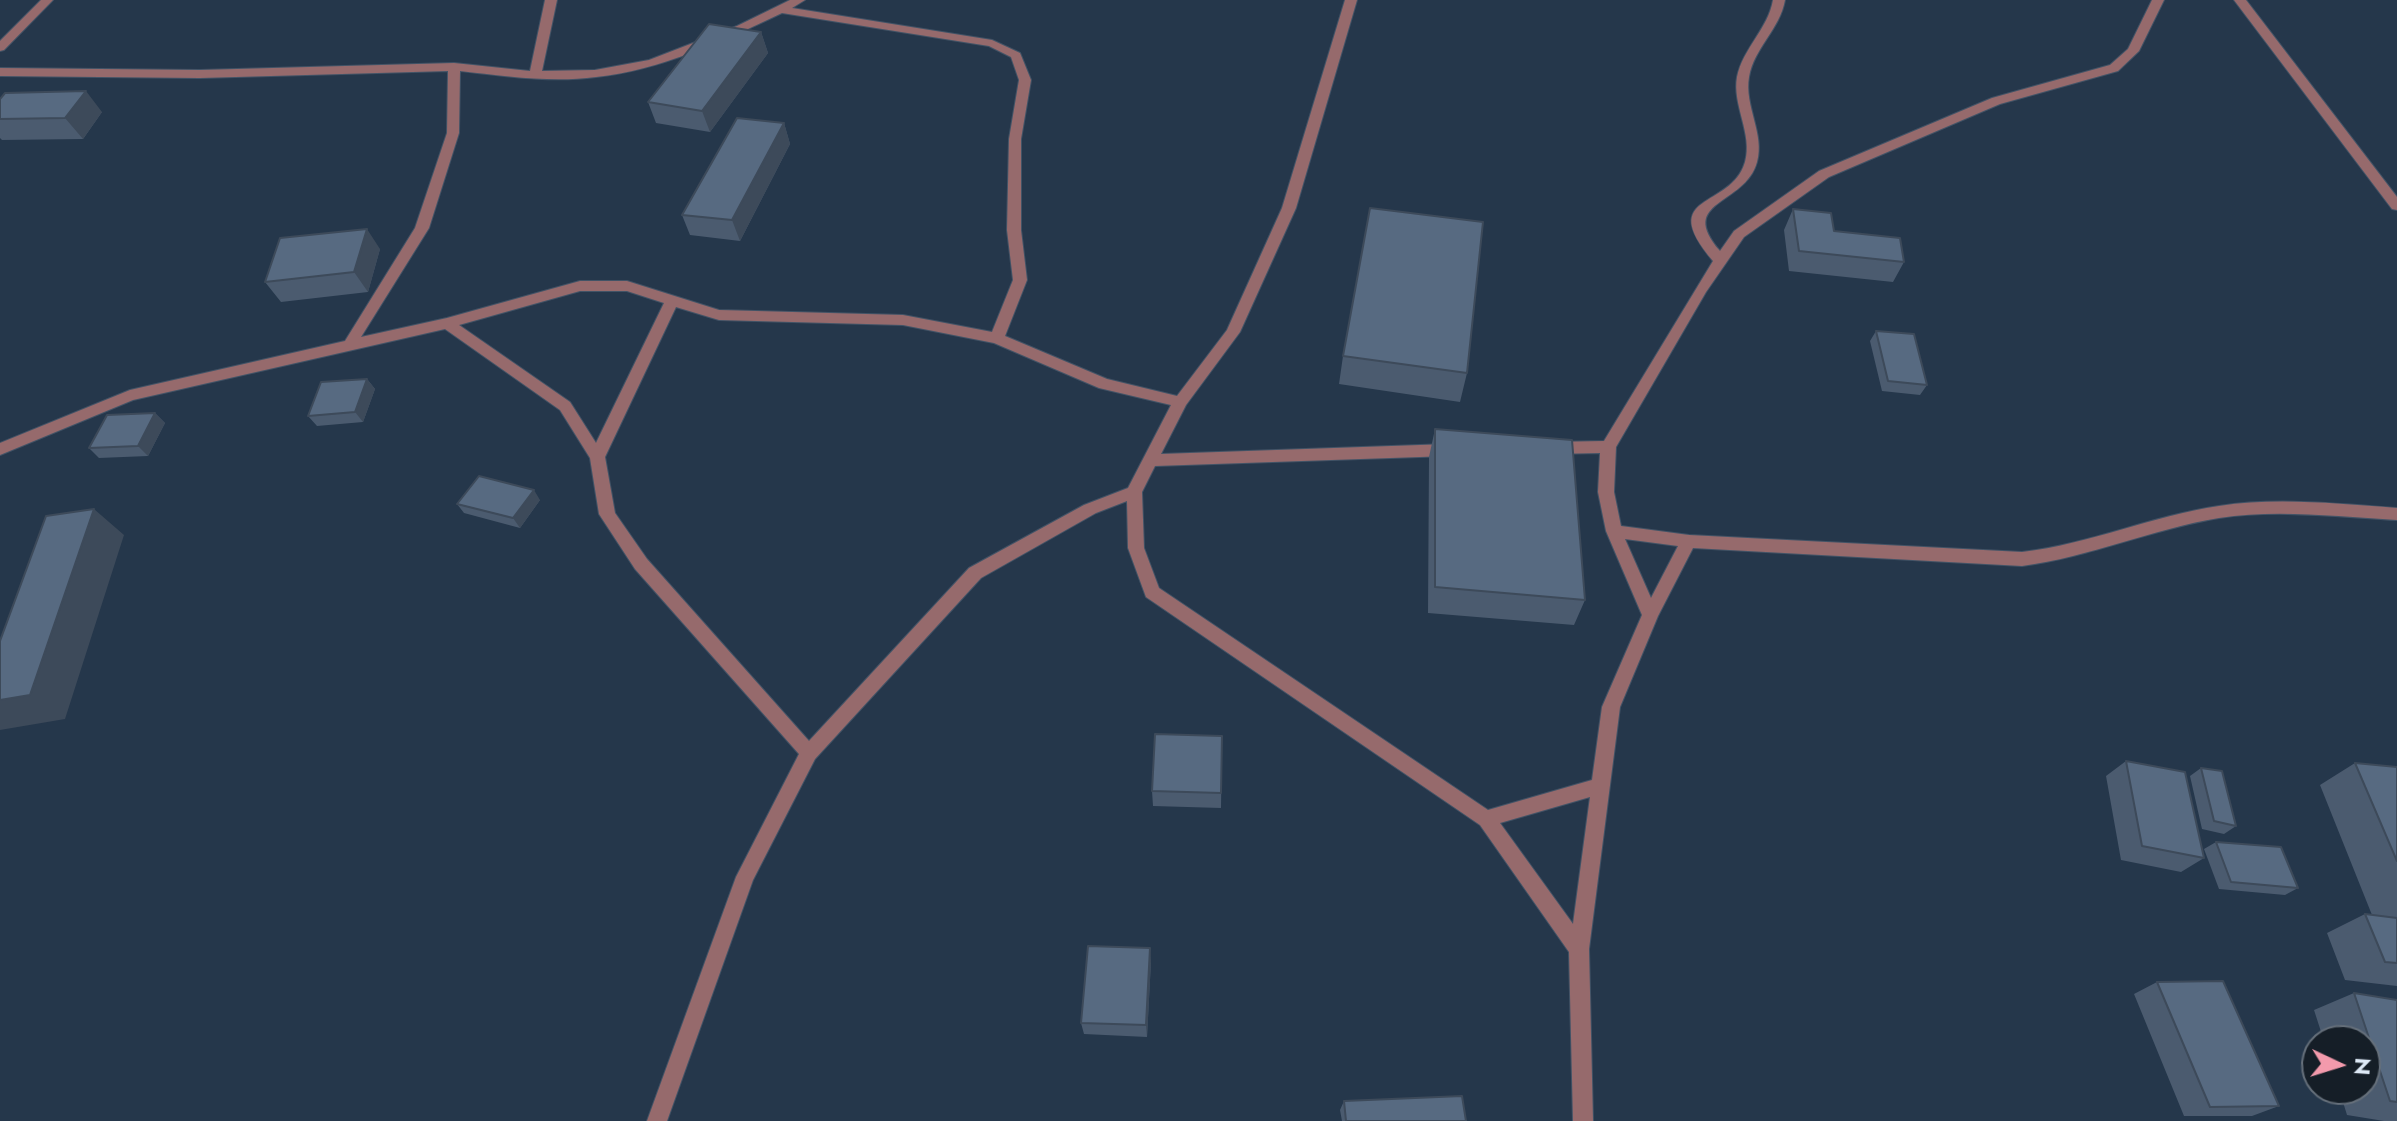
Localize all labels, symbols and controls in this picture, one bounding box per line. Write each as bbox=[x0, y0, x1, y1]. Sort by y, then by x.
north arrow bbox=[2301, 1025, 2381, 1105]
text: N bbox=[2346, 1057, 2380, 1076]

